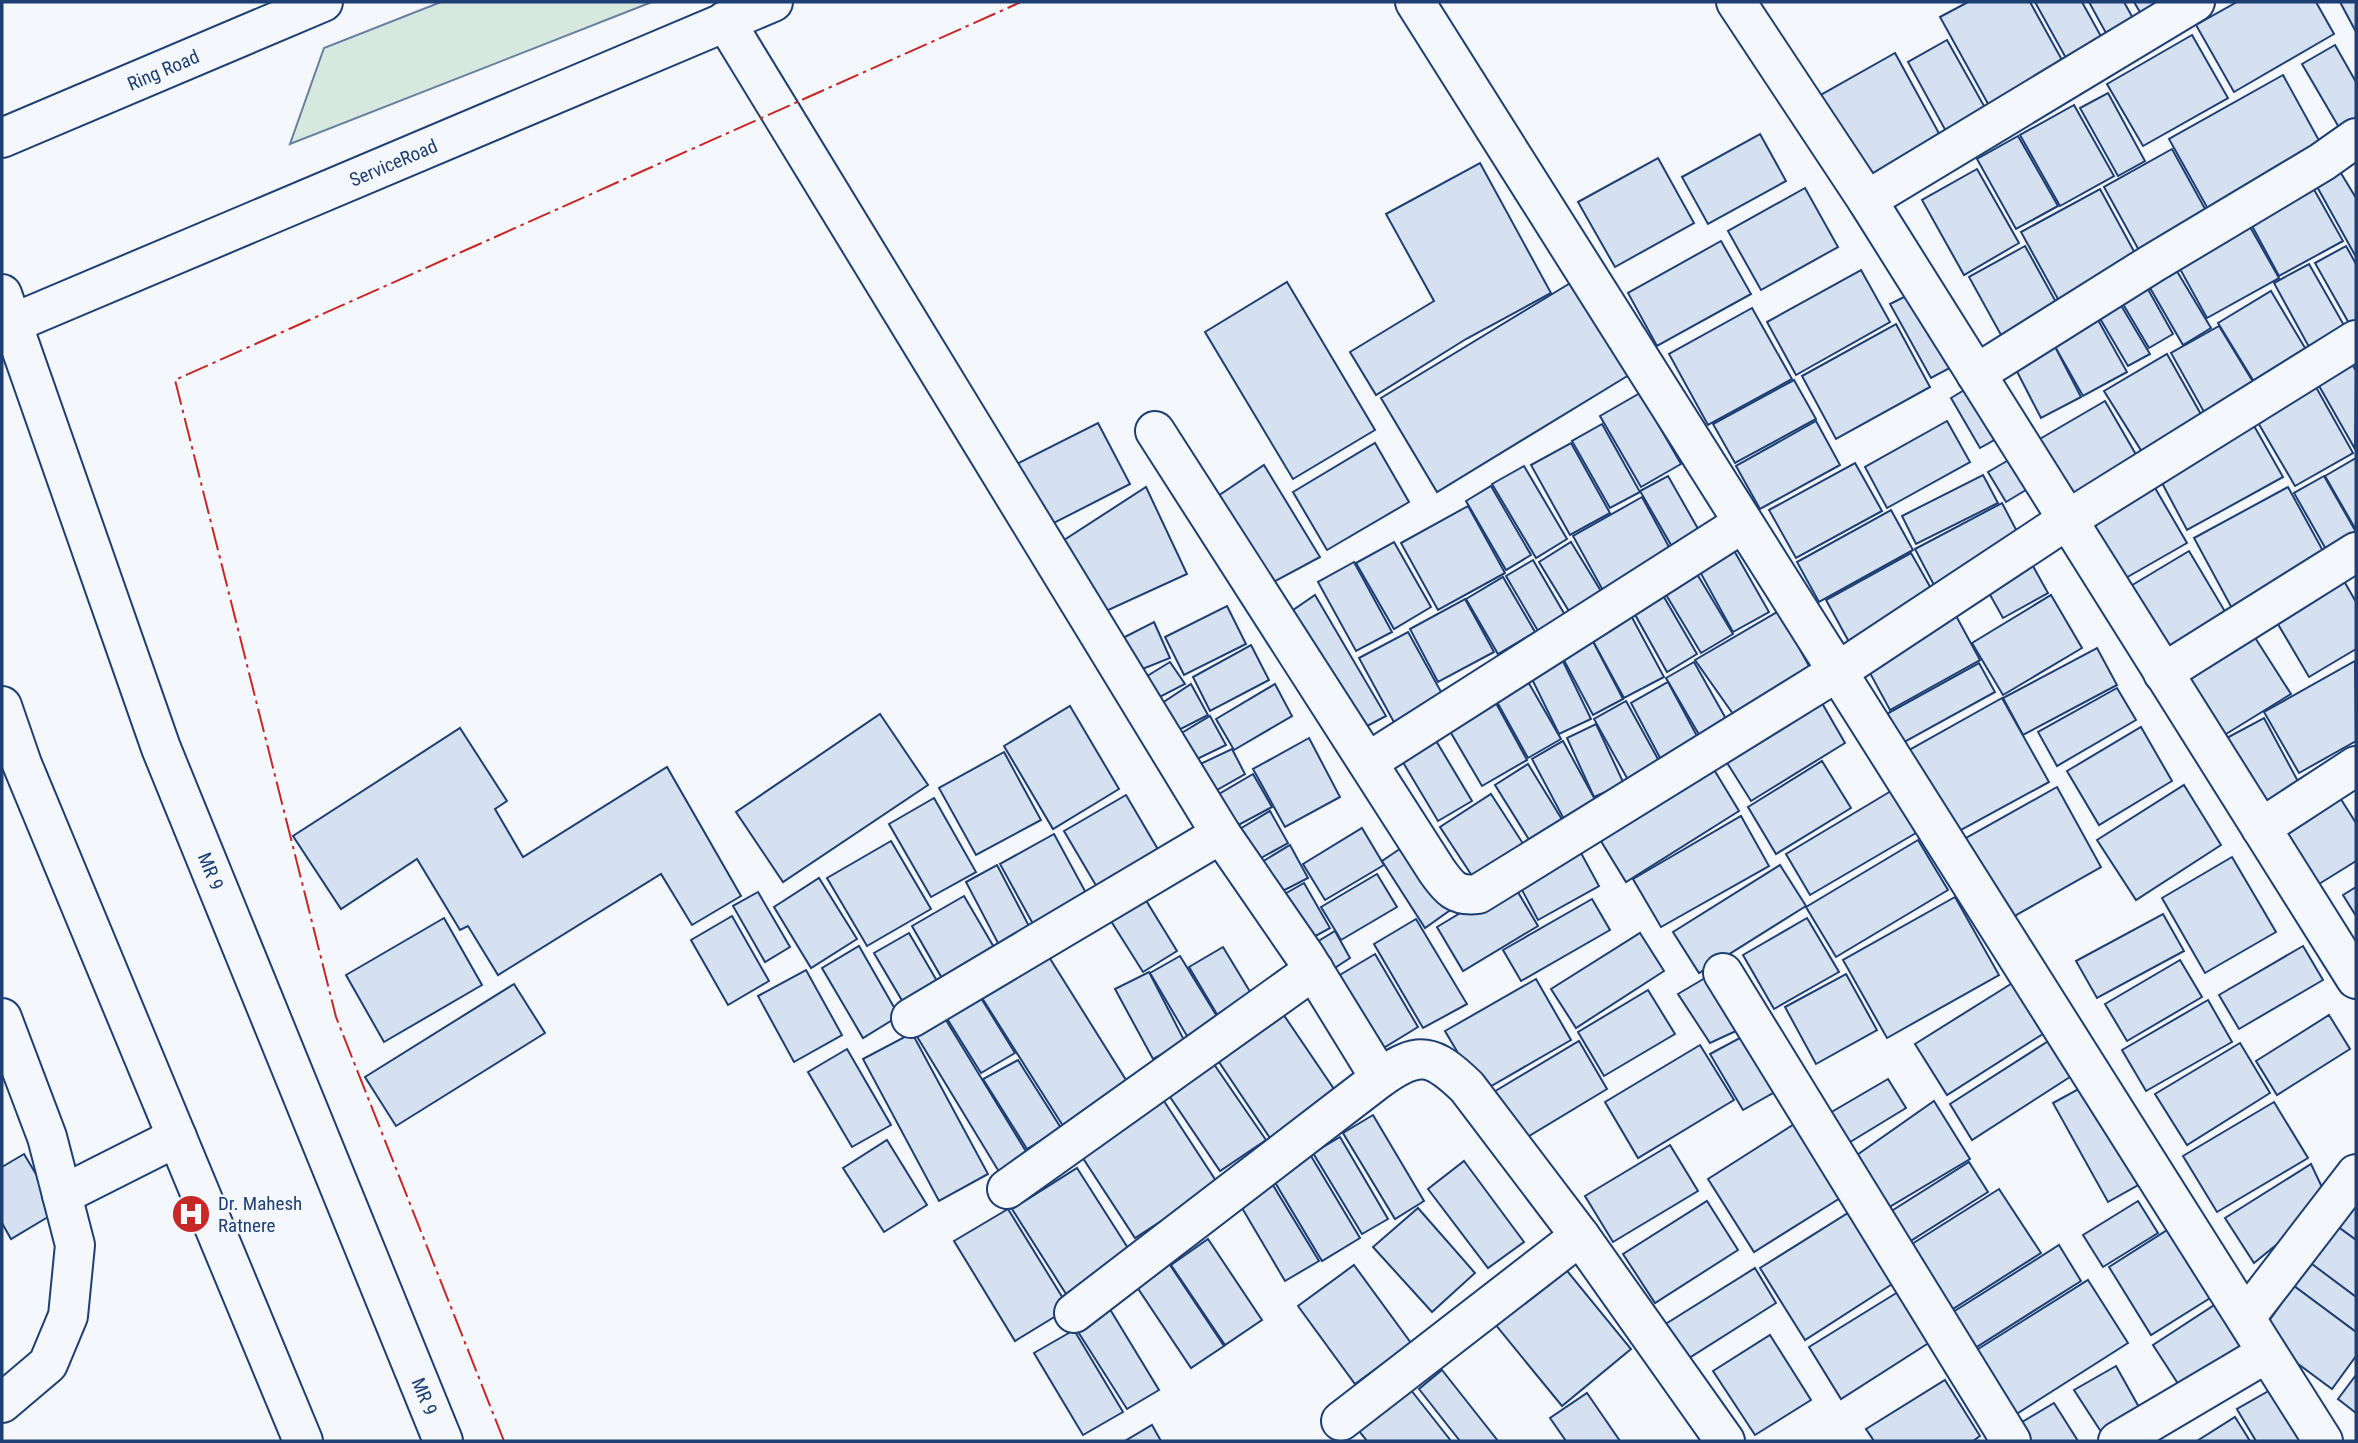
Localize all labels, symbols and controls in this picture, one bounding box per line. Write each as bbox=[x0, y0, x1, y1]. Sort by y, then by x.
street label: Ring Road bbox=[124, 44, 202, 95]
street label: ServiceRoad bbox=[346, 134, 441, 191]
street label: MR 9 bbox=[193, 849, 229, 893]
place label: Dr. Mahesh Ratnere bbox=[218, 1192, 302, 1237]
hospital icon: Dr. Mahesh Ratnere bbox=[170, 1193, 212, 1235]
street label: MR 9 bbox=[407, 1374, 443, 1418]

